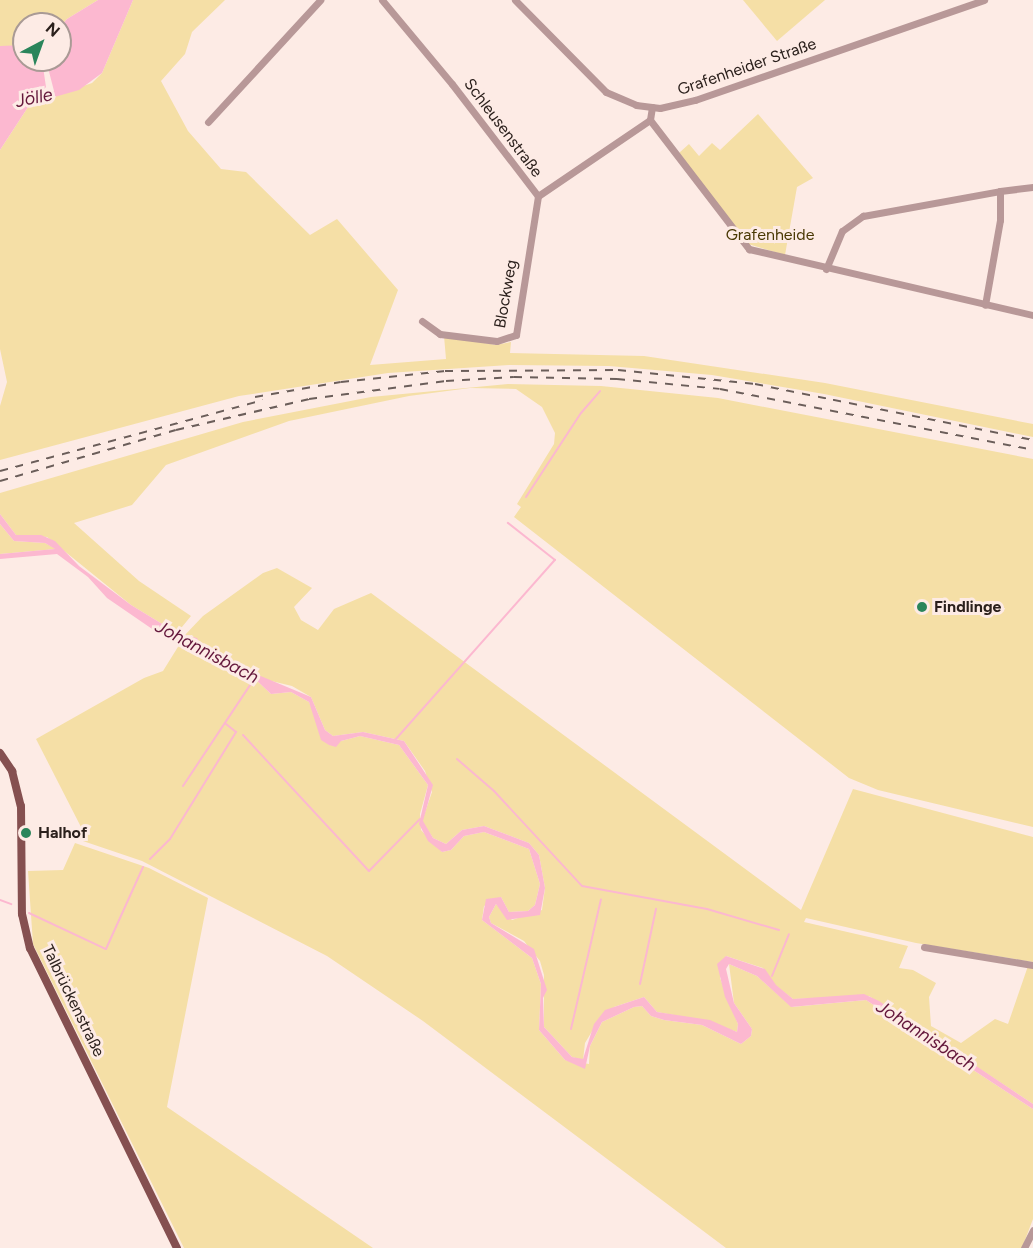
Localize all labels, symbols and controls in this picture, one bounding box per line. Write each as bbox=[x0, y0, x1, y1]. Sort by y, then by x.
north arrow bbox=[12, 12, 72, 72]
text: N bbox=[42, 18, 64, 41]
street label: Grafenheider Straße bbox=[675, 34, 819, 100]
street label: Schleusenstraße bbox=[460, 75, 546, 181]
water label: Jölle bbox=[14, 84, 54, 112]
park label: Grafenheide bbox=[726, 225, 814, 245]
street label: Blockweg bbox=[491, 258, 521, 330]
place label: Findlinge bbox=[934, 597, 1001, 617]
marker: Findlinge bbox=[915, 600, 929, 614]
water label: Johannisbach bbox=[152, 616, 262, 688]
place label: Halhof bbox=[38, 823, 87, 843]
marker: Halhof bbox=[19, 826, 33, 840]
street label: Talbrückenstraße bbox=[38, 942, 108, 1060]
water label: Johannisbach bbox=[872, 996, 980, 1076]

